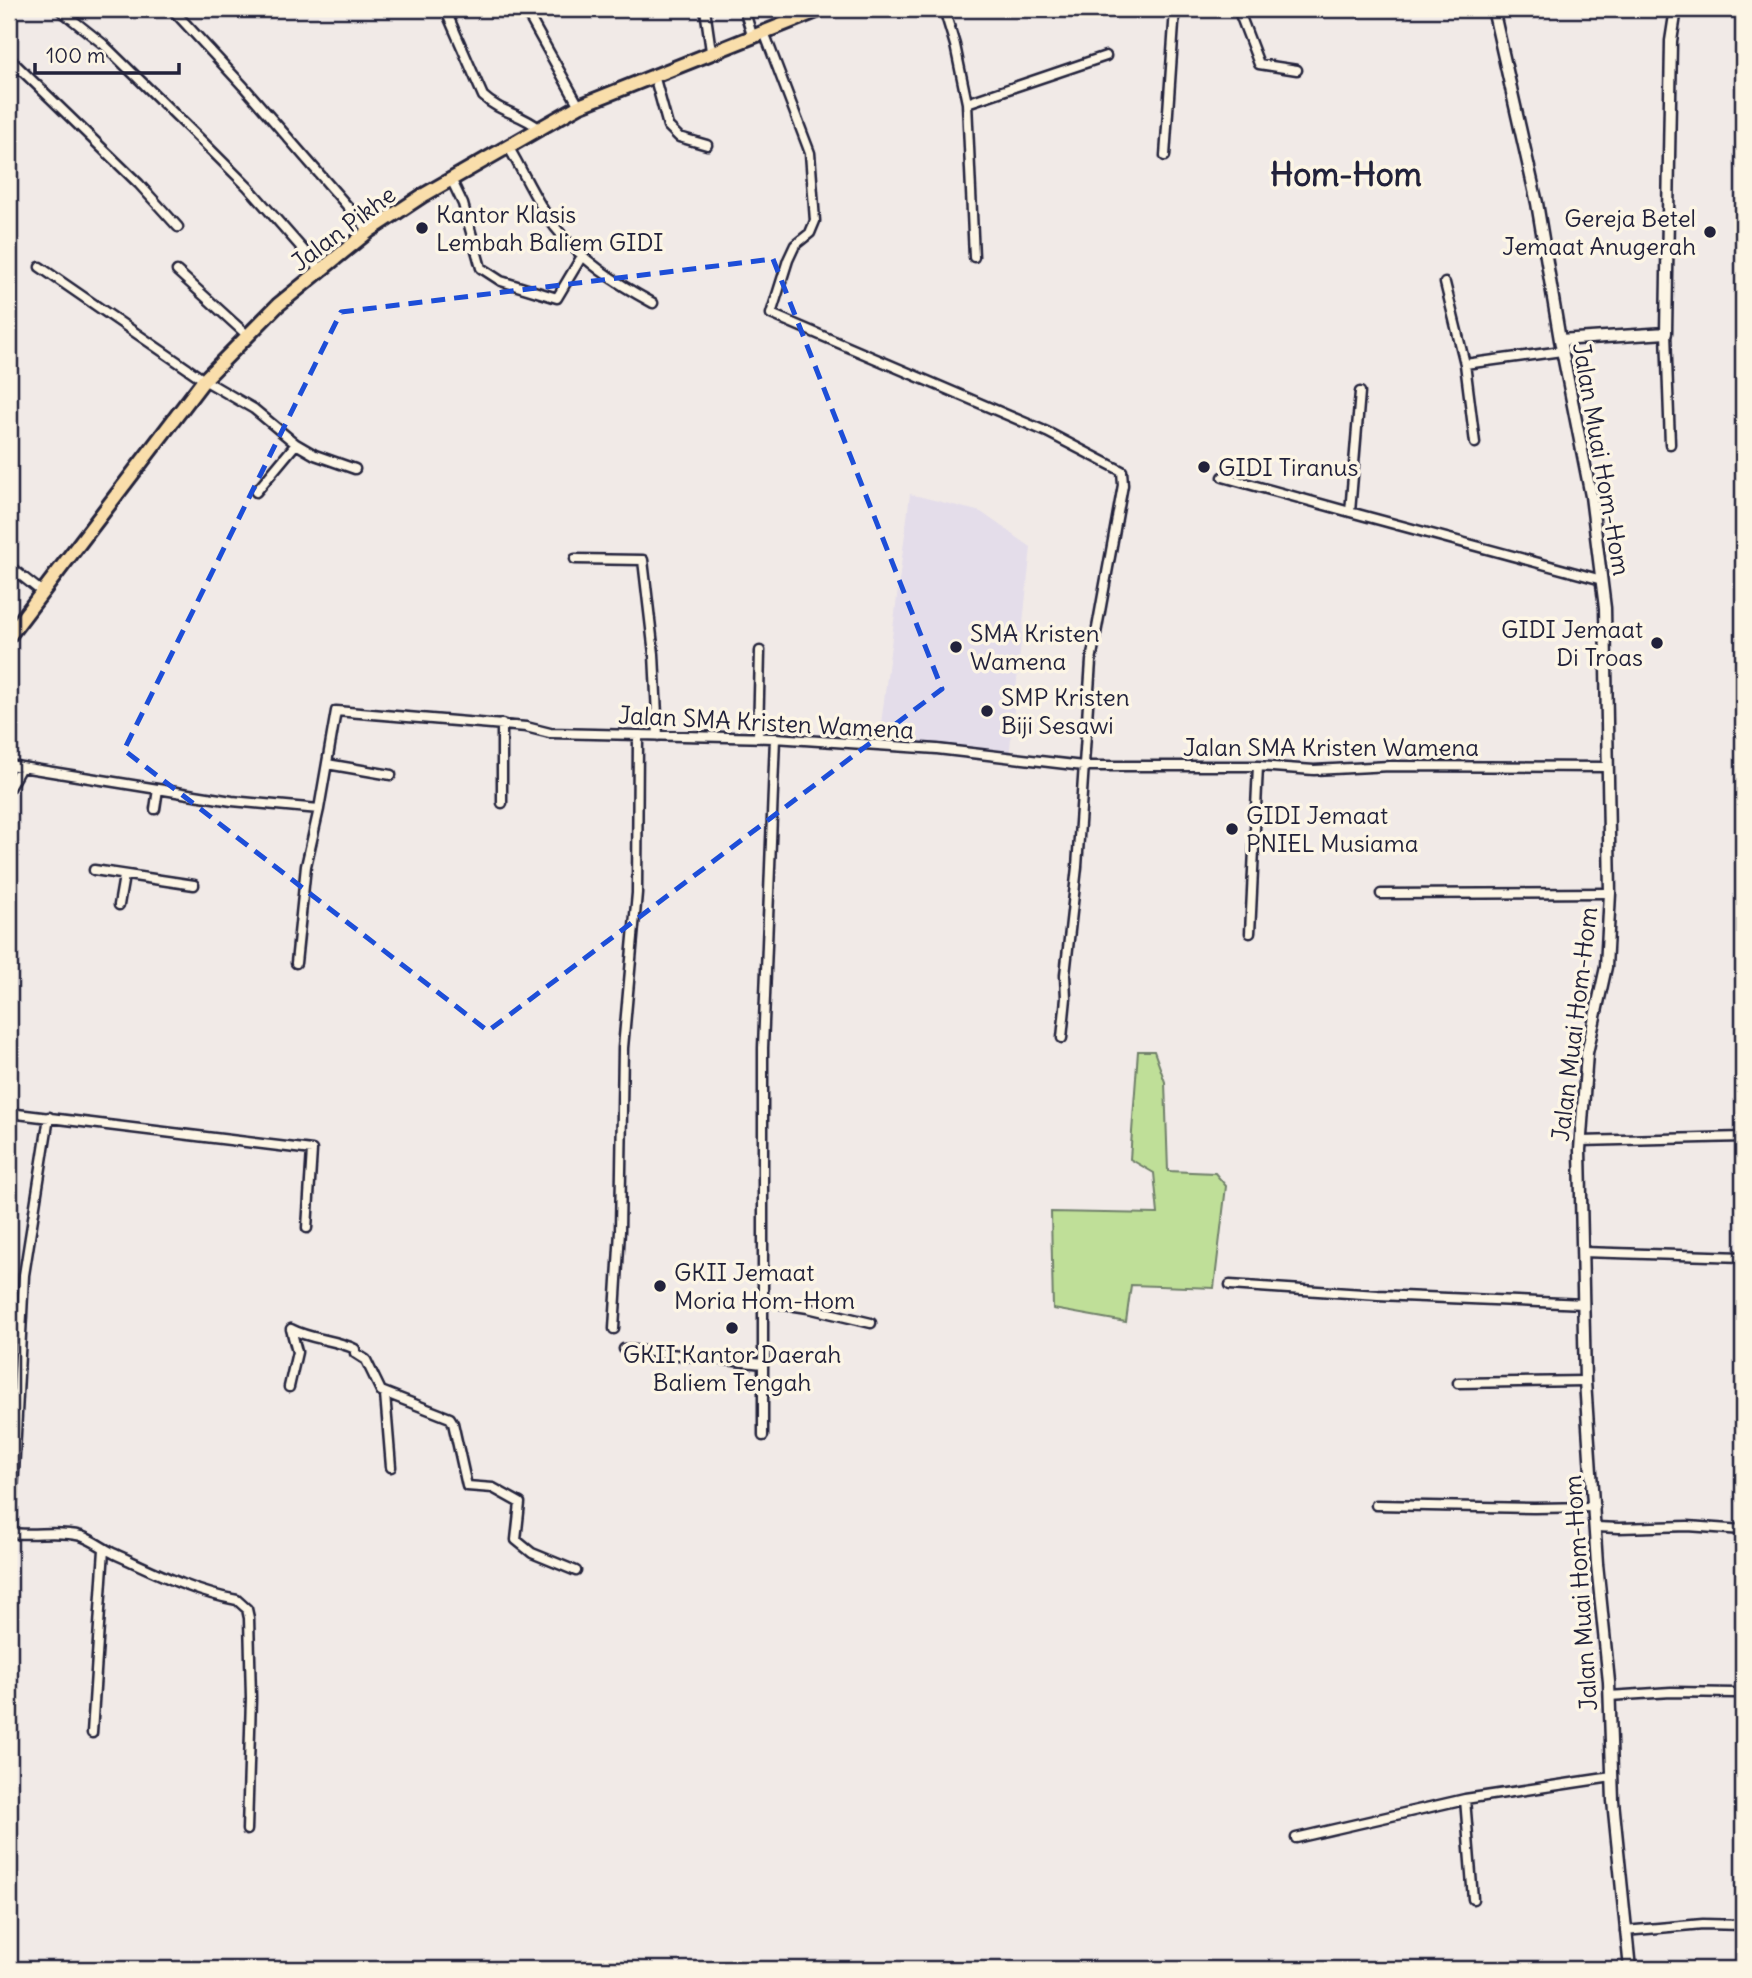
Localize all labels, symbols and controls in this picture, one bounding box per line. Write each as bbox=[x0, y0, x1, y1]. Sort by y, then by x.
scale bar bbox=[35, 32, 178, 76]
text: 100 m bbox=[46, 42, 105, 69]
district label: Hom-Hom bbox=[1270, 154, 1422, 195]
street label: Jalan Pikhe bbox=[285, 179, 401, 277]
place label: Kantor Klasis Lembah Baliem GIDI bbox=[436, 199, 663, 257]
place label: Gereja Betel Jemaat Anugerah bbox=[1502, 203, 1696, 261]
marker: Kantor Klasis Lembah Baliem GIDI bbox=[414, 220, 430, 236]
marker: Gereja Betel Jemaat Anugerah bbox=[1702, 224, 1718, 240]
street label: Jalan Muai Hom-Hom bbox=[1567, 340, 1637, 578]
place label: GIDI Tiranus bbox=[1218, 452, 1358, 482]
marker: GIDI Tiranus bbox=[1196, 459, 1212, 475]
place label: GIDI Jemaat Di Troas bbox=[1501, 614, 1643, 672]
place label: SMA Kristen Wamena bbox=[970, 618, 1100, 676]
marker: GIDI Jemaat Di Troas bbox=[1649, 635, 1665, 651]
marker: SMA Kristen Wamena bbox=[948, 639, 964, 655]
place label: SMP Kristen Biji Sesawi bbox=[1001, 682, 1130, 740]
street label: Jalan SMA Kristen Wamena bbox=[617, 699, 915, 745]
marker: SMP Kristen Biji Sesawi bbox=[979, 703, 995, 719]
street label: Jalan SMA Kristen Wamena bbox=[1183, 732, 1479, 762]
place label: GIDI Jemaat PNIEL Musiama bbox=[1246, 800, 1418, 858]
marker: GIDI Jemaat PNIEL Musiama bbox=[1224, 821, 1240, 837]
street label: Jalan Muai Hom-Hom bbox=[1545, 905, 1603, 1143]
place label: GKII Jemaat Moria Hom-Hom bbox=[674, 1257, 855, 1315]
marker: GKII Jemaat Moria Hom-Hom bbox=[652, 1278, 668, 1294]
marker: GKII Kantor Daerah Baliem Tengah bbox=[724, 1320, 740, 1336]
place label: GKII Kantor Daerah Baliem Tengah bbox=[623, 1339, 841, 1397]
street label: Jalan Muai Hom-Hom bbox=[1557, 1474, 1603, 1712]

